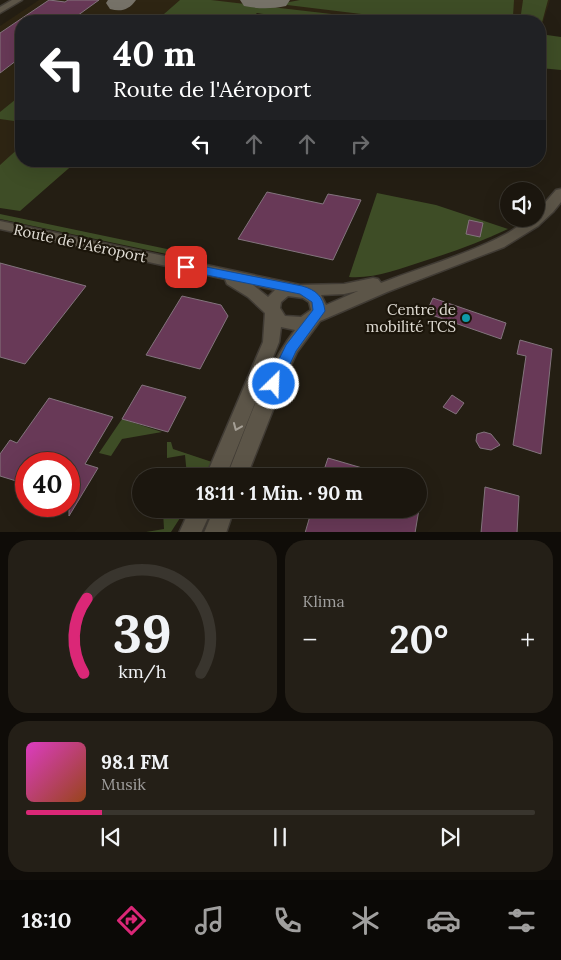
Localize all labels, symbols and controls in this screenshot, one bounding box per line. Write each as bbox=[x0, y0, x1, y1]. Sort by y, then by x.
text: 40 m bbox=[113, 31, 196, 76]
icon: left bbox=[30, 35, 95, 100]
text: Route de l'Aéroport bbox=[113, 75, 311, 103]
icon: left bbox=[187, 130, 215, 158]
icon: ahead bbox=[240, 130, 268, 158]
icon: ahead bbox=[293, 130, 321, 158]
icon: right bbox=[346, 130, 374, 158]
map controls bbox=[500, 182, 545, 227]
button: sound bbox=[500, 182, 545, 227]
street label: Route de l'Aéroport bbox=[12, 220, 148, 266]
pin bbox=[165, 246, 207, 288]
icon: arrive bbox=[172, 253, 200, 281]
place label: Centre de mobilité TCS bbox=[366, 300, 456, 336]
marker: Centre de mobilité TCS bbox=[460, 312, 472, 324]
position arrow bbox=[247, 357, 299, 409]
one-way arrow bbox=[232, 422, 243, 431]
speed limit sign: 40 bbox=[15, 452, 80, 517]
text: 18:11 · 1 Min. · 90 m bbox=[196, 481, 363, 505]
text: Klima bbox=[303, 591, 345, 611]
text: 39 bbox=[113, 600, 172, 666]
text: 20° bbox=[389, 615, 448, 663]
text: − bbox=[303, 622, 317, 658]
text: + bbox=[520, 622, 535, 658]
text: km/h bbox=[118, 660, 167, 683]
text: 98.1 FM bbox=[101, 750, 169, 774]
text: Musik bbox=[101, 774, 146, 794]
icon: previous bbox=[97, 823, 125, 851]
icon: pause bbox=[266, 823, 294, 851]
icon: next bbox=[436, 823, 464, 851]
icon: directions bbox=[114, 903, 149, 938]
icon: music bbox=[192, 903, 227, 938]
icon: phone bbox=[270, 903, 305, 938]
icon: climate bbox=[348, 903, 383, 938]
icon: car bbox=[426, 903, 461, 938]
icon: filters bbox=[504, 903, 539, 938]
text: 18:10 bbox=[22, 906, 71, 934]

